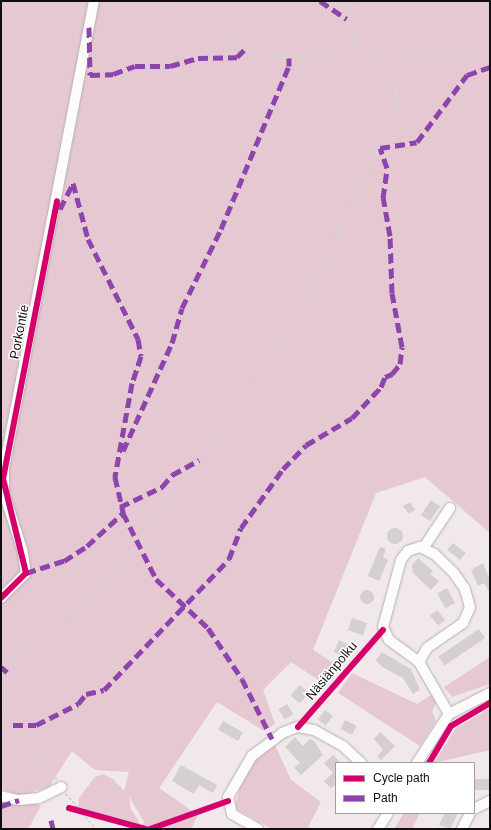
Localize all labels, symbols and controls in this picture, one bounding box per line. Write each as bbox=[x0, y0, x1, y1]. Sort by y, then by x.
street label: Porkontie bbox=[7, 304, 33, 360]
street label: Näsiänpolku bbox=[303, 639, 361, 703]
legend bbox=[335, 762, 475, 814]
text: Cycle path bbox=[373, 771, 430, 785]
text: Path bbox=[373, 791, 398, 805]

